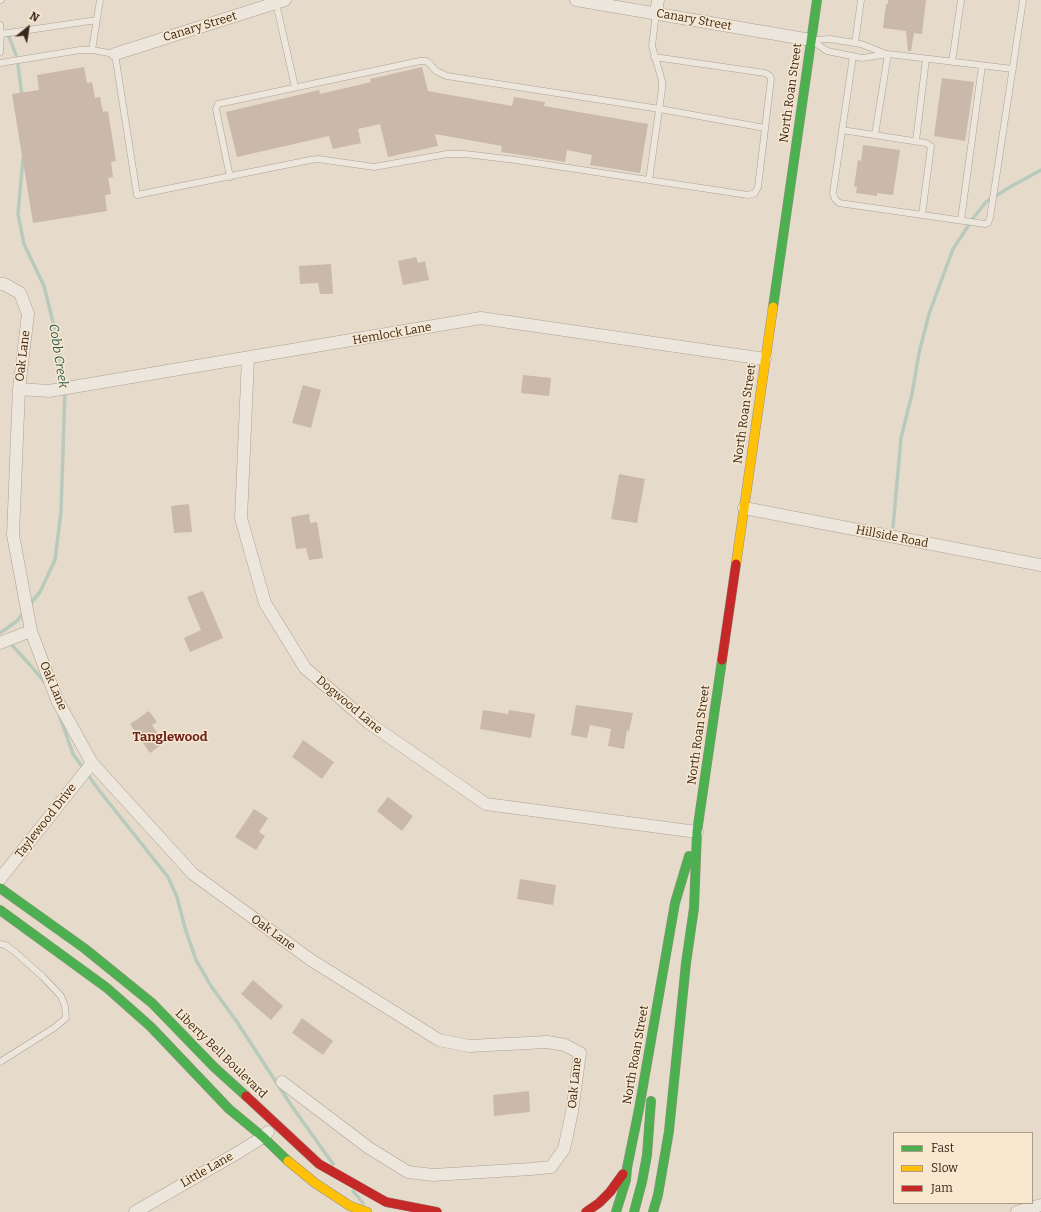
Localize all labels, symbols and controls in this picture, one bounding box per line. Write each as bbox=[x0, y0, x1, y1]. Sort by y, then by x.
street label: Canary Street bbox=[655, 6, 733, 34]
north arrow bbox=[8, 8, 48, 48]
text: N bbox=[27, 9, 41, 25]
street label: Canary Street bbox=[161, 9, 239, 45]
street label: North Roan Street bbox=[777, 42, 805, 144]
street label: Hemlock Lane bbox=[351, 320, 433, 348]
water label: Cobb Creek bbox=[45, 323, 71, 389]
street label: Oak Lane bbox=[13, 329, 33, 383]
street label: North Roan Street bbox=[731, 363, 759, 465]
street label: Hillside Road bbox=[854, 523, 930, 551]
street label: Oak Lane bbox=[36, 659, 70, 713]
street label: Dogwood Lane bbox=[313, 673, 385, 737]
street label: North Roan Street bbox=[685, 684, 713, 786]
district label: Tanglewood bbox=[132, 729, 208, 745]
street label: Taylewood Drive bbox=[12, 781, 80, 861]
street label: Oak Lane bbox=[248, 912, 298, 954]
street label: North Roan Street bbox=[620, 1004, 652, 1106]
street label: Liberty Bell Boulevard bbox=[172, 1007, 270, 1101]
street label: Oak Lane bbox=[565, 1057, 585, 1109]
legend bbox=[893, 1132, 1033, 1204]
text: Fast bbox=[931, 1141, 954, 1155]
street label: Little Lane bbox=[178, 1149, 236, 1191]
text: Slow bbox=[931, 1161, 958, 1175]
text: Jam bbox=[931, 1181, 953, 1195]

